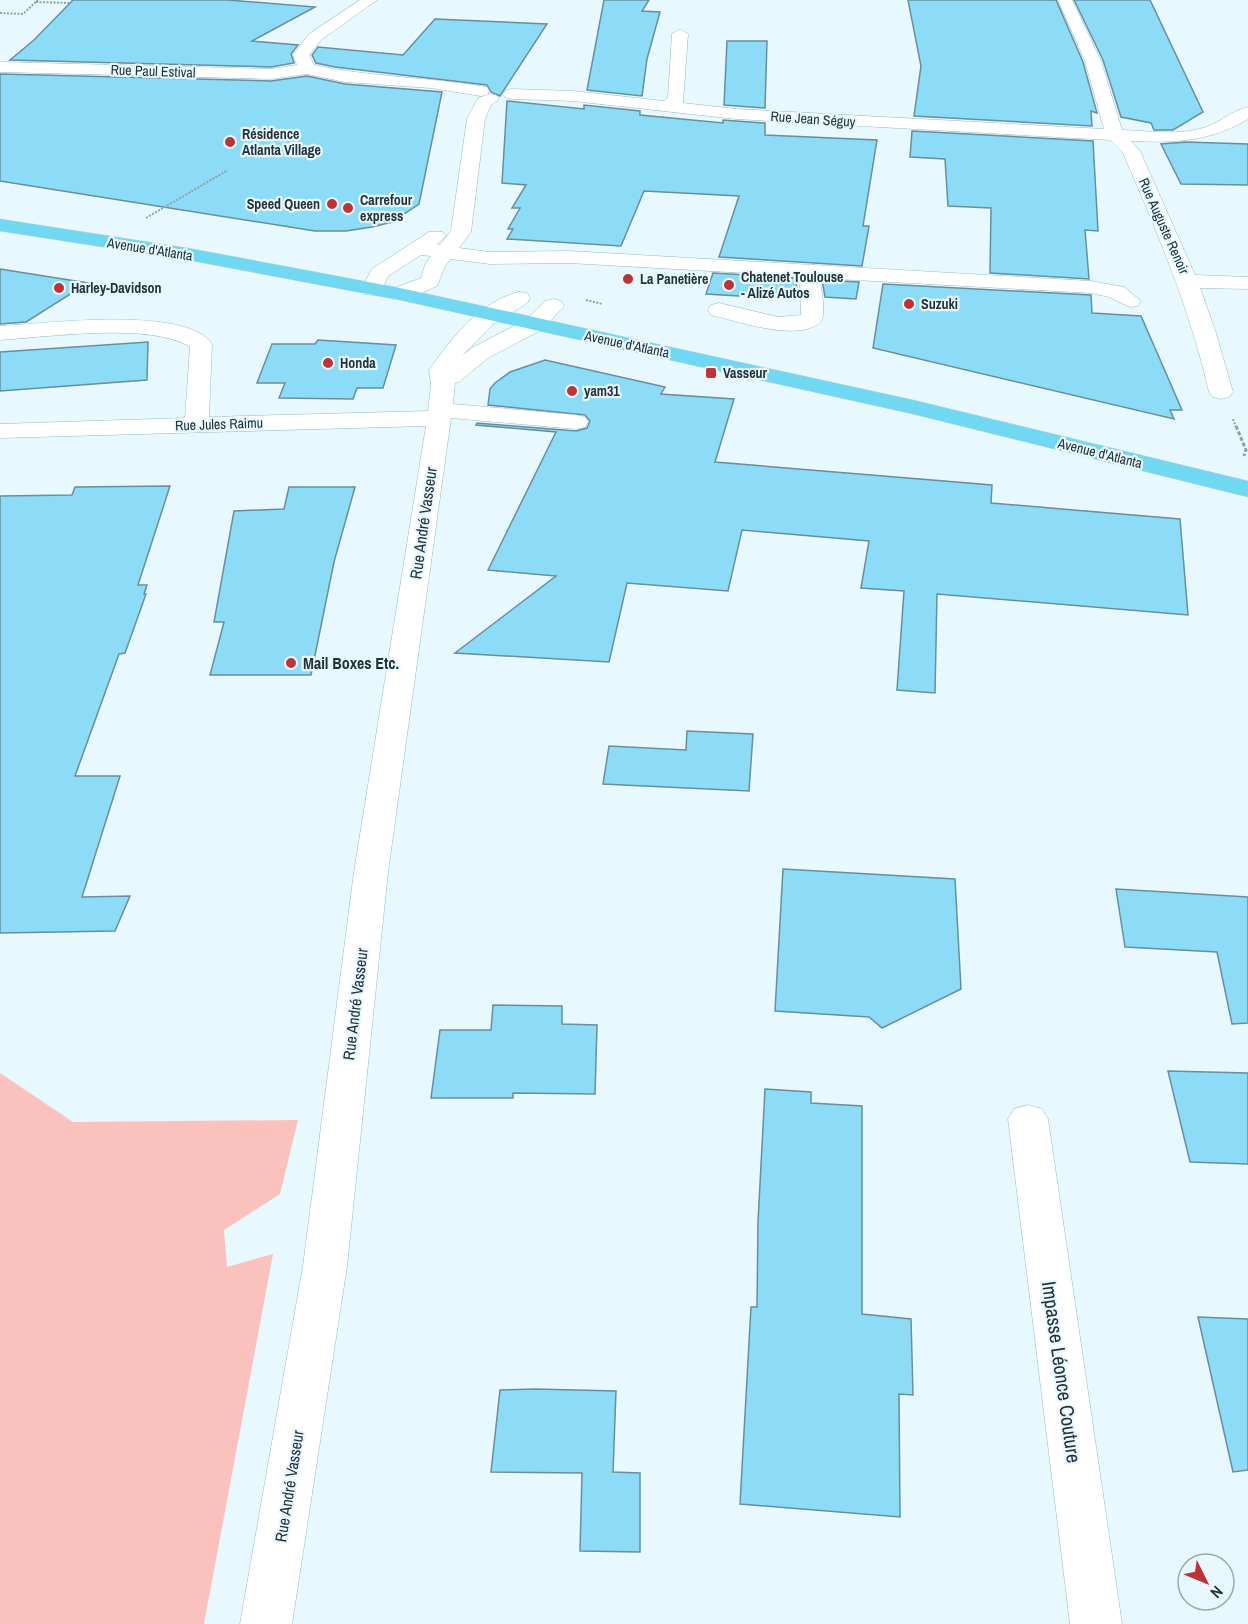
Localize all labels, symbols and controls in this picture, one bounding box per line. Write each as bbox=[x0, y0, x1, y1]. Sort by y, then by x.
street label: Rue Paul Estival bbox=[110, 61, 196, 81]
street label: Rue Jean Séguy bbox=[770, 107, 856, 131]
place label: Résidence Atlanta Village bbox=[242, 125, 321, 159]
marker: Résidence Atlanta Village bbox=[223, 135, 237, 149]
street label: Rue Auguste Renoir bbox=[1135, 175, 1193, 277]
place label: Carrefour express bbox=[360, 191, 413, 225]
place label: Speed Queen bbox=[247, 195, 320, 213]
marker: Speed Queen bbox=[325, 197, 339, 211]
marker: Carrefour express bbox=[341, 201, 355, 215]
street label: Avenue d'Atlanta bbox=[105, 233, 195, 265]
place label: Chatenet Toulouse - Alizé Autos bbox=[741, 268, 844, 302]
place label: La Panetière bbox=[640, 270, 708, 288]
marker: La Panetière bbox=[621, 272, 635, 286]
marker: Chatenet Toulouse - Alizé Autos bbox=[722, 278, 736, 292]
place label: Harley-Davidson bbox=[71, 279, 162, 297]
marker: Harley-Davidson bbox=[52, 281, 66, 295]
place label: Suzuki bbox=[921, 295, 958, 313]
marker: Suzuki bbox=[902, 297, 916, 311]
street label: Avenue d'Atlanta bbox=[582, 326, 672, 362]
place label: Honda bbox=[340, 354, 376, 372]
marker: Honda bbox=[321, 356, 335, 370]
place label: Vasseur bbox=[723, 364, 768, 382]
marker: Vasseur bbox=[704, 366, 718, 380]
place label: yam31 bbox=[584, 382, 620, 400]
marker: yam31 bbox=[565, 384, 579, 398]
street label: Rue Jules Raimu bbox=[175, 413, 263, 435]
street label: Avenue d'Atlanta bbox=[1055, 434, 1145, 472]
street label: Rue André Vasseur bbox=[404, 465, 442, 580]
place label: Mail Boxes Etc. bbox=[303, 652, 399, 674]
marker: Mail Boxes Etc. bbox=[284, 656, 298, 670]
street label: Rue André Vasseur bbox=[337, 946, 373, 1061]
street label: Impasse Léonce Couture bbox=[1036, 1279, 1088, 1465]
street label: Rue André Vasseur bbox=[269, 1428, 309, 1543]
north arrow bbox=[1176, 1552, 1236, 1612]
text: N bbox=[1206, 1581, 1228, 1603]

